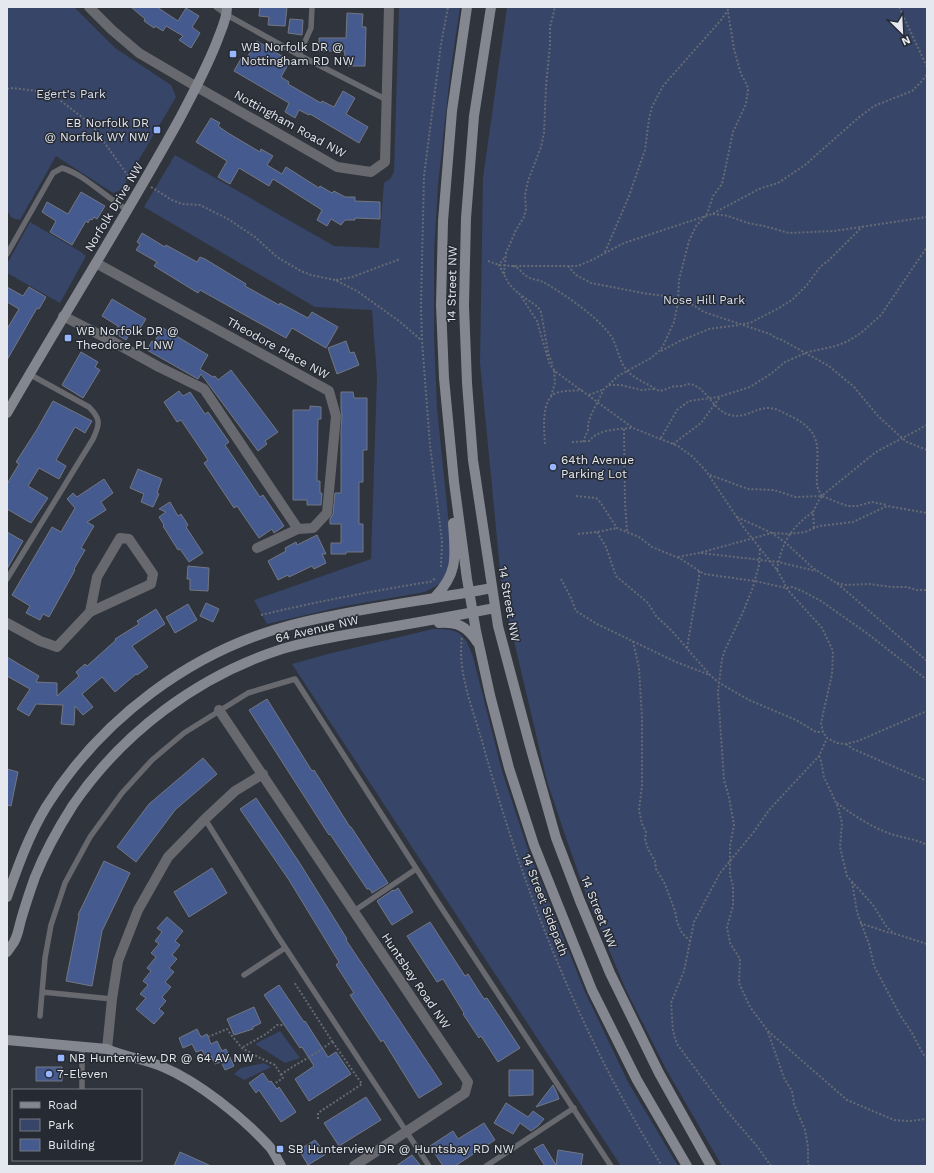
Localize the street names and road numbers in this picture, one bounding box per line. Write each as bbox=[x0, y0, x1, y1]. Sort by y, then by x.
street label: Nottingham Road NW bbox=[232, 87, 349, 161]
street label: Norfolk Drive NW bbox=[82, 160, 146, 254]
street label: 14 Street NW bbox=[444, 245, 460, 322]
street label: Theodore Place NW bbox=[224, 314, 332, 382]
street label: 14 Street NW bbox=[495, 565, 523, 643]
street label: 64 Avenue NW bbox=[274, 613, 360, 645]
street label: 14 Street Sidepath bbox=[519, 852, 571, 958]
street label: 14 Street NW bbox=[578, 874, 620, 951]
street label: Huntsbay Road NW bbox=[379, 930, 454, 1032]

